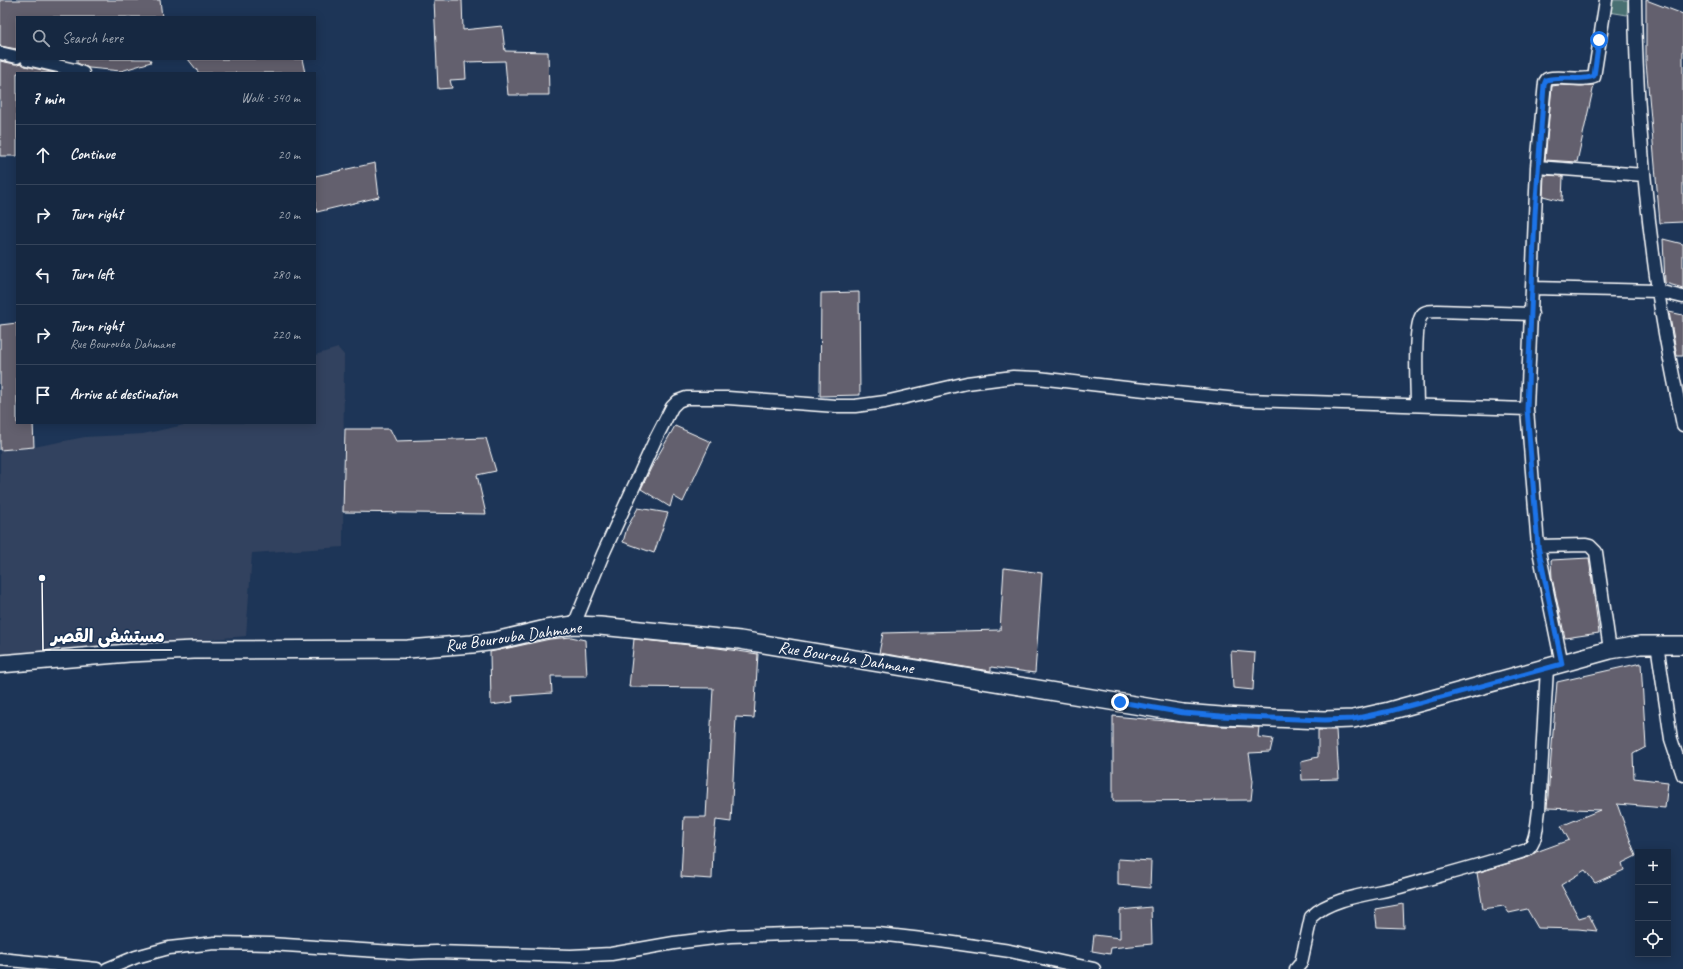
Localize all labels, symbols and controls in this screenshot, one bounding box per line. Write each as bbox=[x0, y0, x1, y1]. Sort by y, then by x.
search box bbox=[16, 16, 316, 60]
icon: search bbox=[30, 27, 52, 49]
text: Search here bbox=[62, 29, 123, 48]
route start bbox=[1590, 31, 1608, 49]
text: 7 min bbox=[32, 88, 65, 109]
text: Walk · 540 m bbox=[241, 90, 300, 106]
icon: ahead bbox=[32, 144, 54, 166]
text: Continue bbox=[70, 145, 115, 164]
text: 20 m bbox=[278, 147, 300, 163]
icon: right bbox=[32, 204, 54, 226]
text: Turn right bbox=[70, 205, 123, 224]
text: 20 m bbox=[278, 207, 300, 223]
icon: left bbox=[32, 264, 54, 286]
text: Turn left bbox=[70, 265, 113, 284]
text: 280 m bbox=[272, 267, 300, 283]
text: Turn right bbox=[70, 317, 123, 336]
icon: right bbox=[32, 324, 54, 346]
text: 220 m bbox=[272, 327, 300, 343]
text: Rue Bourouba Dahmane bbox=[70, 336, 175, 352]
icon: arrive bbox=[32, 384, 54, 406]
text: Arrive at destination bbox=[70, 385, 177, 404]
street label: Rue Bourouba Dahmane bbox=[444, 616, 584, 656]
callout: مستشفى القصر bbox=[43, 620, 172, 650]
text: مستشفى القصر bbox=[49, 625, 165, 648]
street label: Rue Bourouba Dahmane bbox=[777, 636, 917, 679]
route end bbox=[1111, 693, 1129, 711]
map controls bbox=[1635, 849, 1671, 957]
button: + bbox=[1635, 849, 1671, 885]
button: − bbox=[1635, 885, 1671, 921]
button: locate bbox=[1635, 921, 1671, 957]

